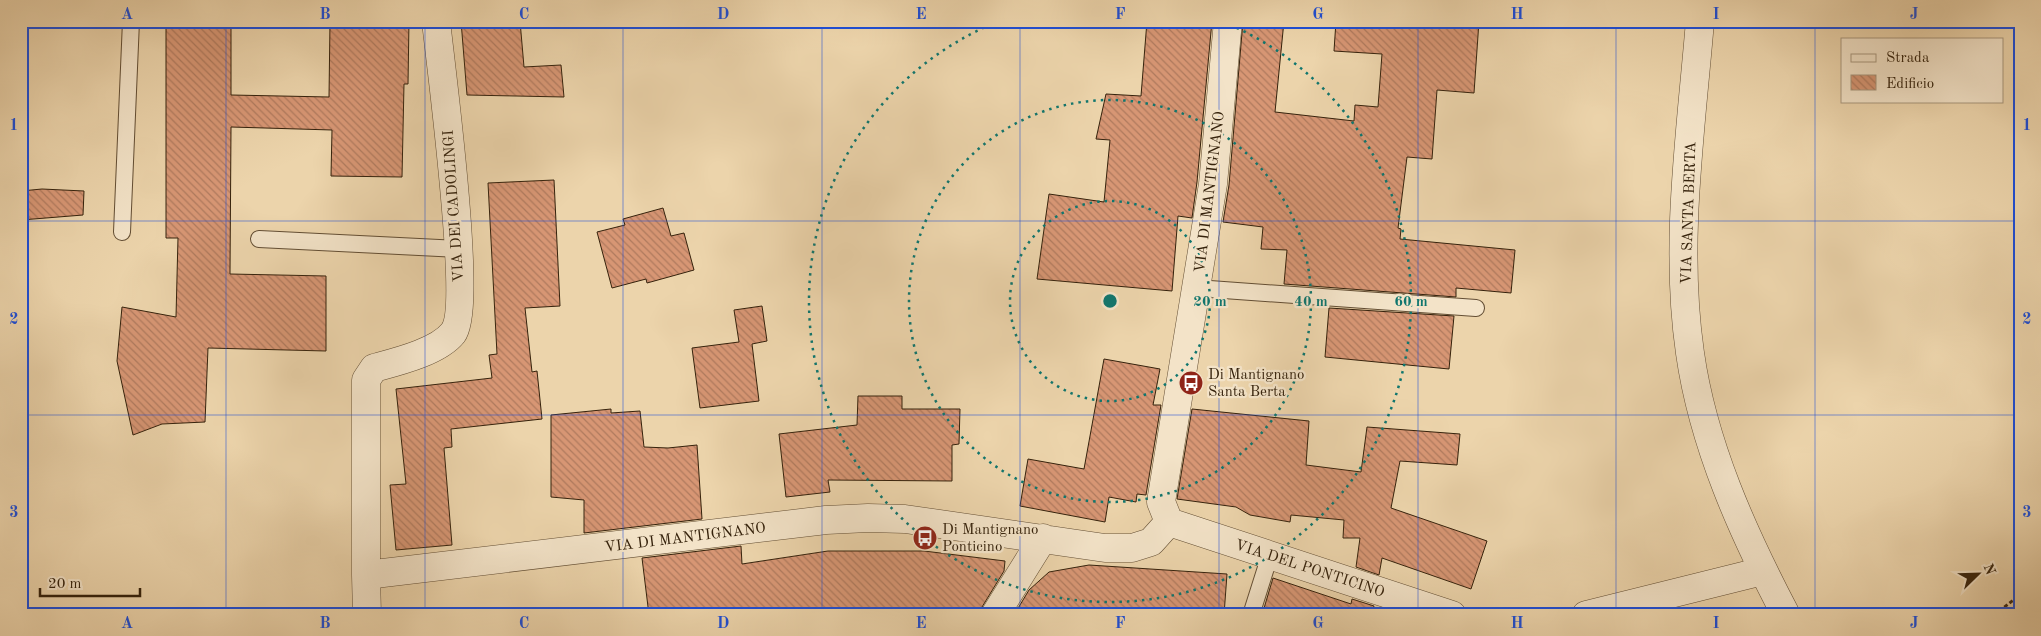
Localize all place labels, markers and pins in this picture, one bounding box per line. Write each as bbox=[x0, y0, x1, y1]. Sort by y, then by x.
centre of rings bbox=[1101, 292, 1119, 310]
place label: Di Mantignano Santa Berta bbox=[1208, 368, 1304, 400]
bus stop icon: Di Mantignano Santa Berta bbox=[1178, 370, 1204, 396]
place label: Di Mantignano Ponticino bbox=[942, 523, 1038, 555]
bus stop icon: Di Mantignano Ponticino bbox=[912, 525, 938, 551]

